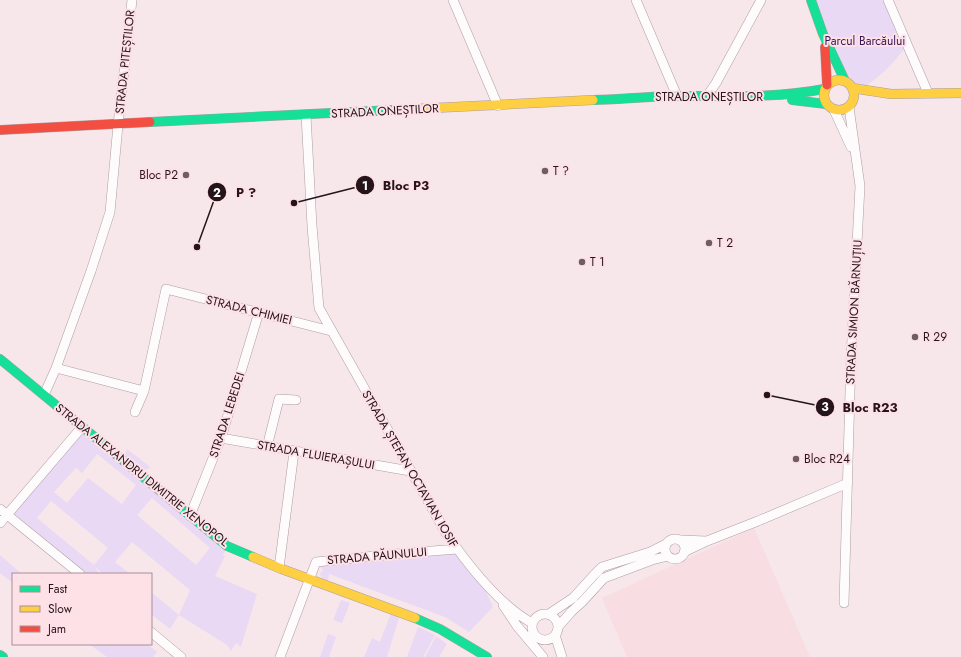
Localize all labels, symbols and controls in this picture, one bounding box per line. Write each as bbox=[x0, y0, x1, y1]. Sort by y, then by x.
street label: STRADA PITEȘTILOR bbox=[111, 9, 139, 115]
park label: Parcul Barcăului bbox=[825, 32, 905, 50]
street label: STRADA ONEȘTILOR bbox=[655, 88, 763, 106]
street label: STRADA ONEȘTILOR bbox=[331, 99, 440, 123]
place label: T ? bbox=[553, 162, 569, 180]
place label: Bloc P2 bbox=[139, 166, 178, 184]
marker: T ? bbox=[540, 166, 550, 176]
marker: Bloc P2 bbox=[181, 170, 191, 180]
callout: Bloc P3 bbox=[355, 173, 437, 198]
text: Bloc P3 bbox=[383, 176, 429, 195]
text: 1 bbox=[362, 177, 368, 195]
callout: P ? bbox=[207, 180, 264, 205]
text: P ? bbox=[236, 183, 256, 202]
text: 2 bbox=[213, 184, 221, 202]
place label: T 2 bbox=[717, 234, 733, 252]
marker: T 2 bbox=[704, 238, 714, 248]
street label: STRADA SIMION BĂRNUȚIU bbox=[841, 239, 867, 385]
place label: T 1 bbox=[590, 253, 605, 271]
marker: T 1 bbox=[577, 257, 587, 267]
street label: STRADA CHIMIEI bbox=[204, 291, 294, 329]
place label: R 29 bbox=[923, 328, 947, 346]
marker: R 29 bbox=[910, 332, 920, 342]
street label: STRADA LEBEDEI bbox=[205, 370, 249, 460]
street label: STRADA ȘTEFAN OCTAVIAN IOSIF bbox=[357, 387, 463, 551]
callout: Bloc R23 bbox=[815, 395, 906, 420]
text: 3 bbox=[821, 398, 829, 416]
text: Bloc R23 bbox=[842, 398, 898, 417]
street label: STRADA ALEXANDRU DIMITRIE XENOPOL bbox=[51, 399, 233, 551]
street label: STRADA FLUIERAȘULUI bbox=[256, 436, 376, 474]
place label: Bloc R24 bbox=[804, 450, 850, 468]
marker: Bloc R24 bbox=[791, 454, 801, 464]
street label: STRADA PĂUNULUI bbox=[326, 543, 428, 569]
legend bbox=[12, 573, 152, 645]
text: Fast bbox=[48, 580, 67, 598]
text: Slow bbox=[48, 600, 73, 618]
text: Jam bbox=[46, 620, 66, 638]

